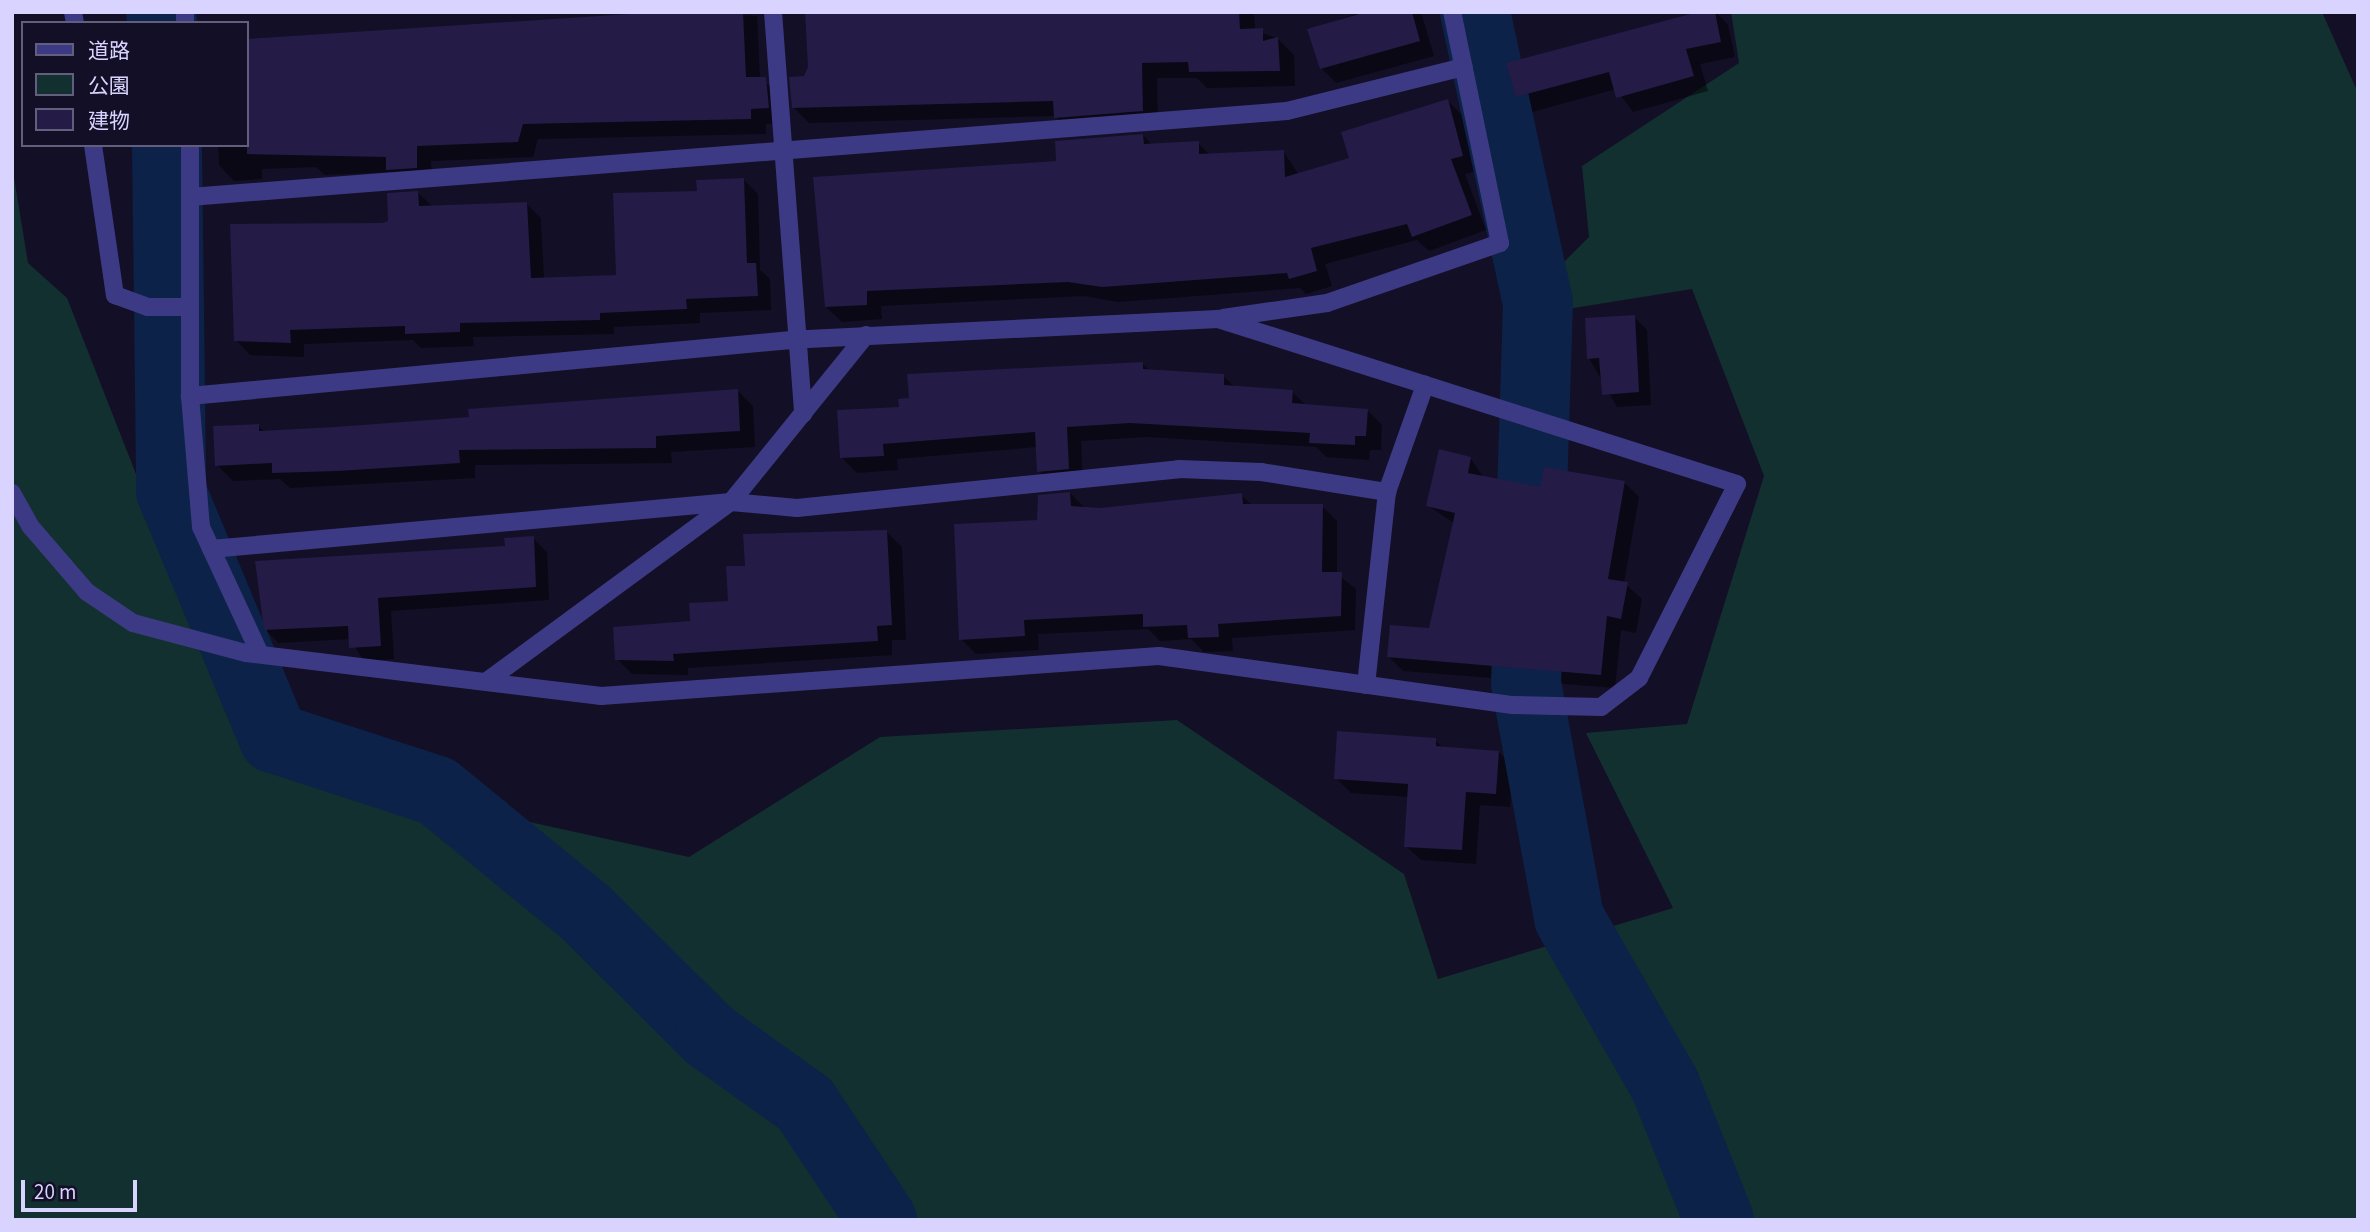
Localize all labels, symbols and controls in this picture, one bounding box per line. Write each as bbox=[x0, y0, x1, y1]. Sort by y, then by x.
legend bbox=[21, 21, 248, 147]
text: 道路 bbox=[88, 36, 130, 66]
text: 公園 bbox=[88, 71, 130, 101]
text: 建物 bbox=[88, 106, 130, 136]
scale bar bbox=[24, 1166, 140, 1210]
text: 20 m bbox=[34, 1177, 76, 1207]

